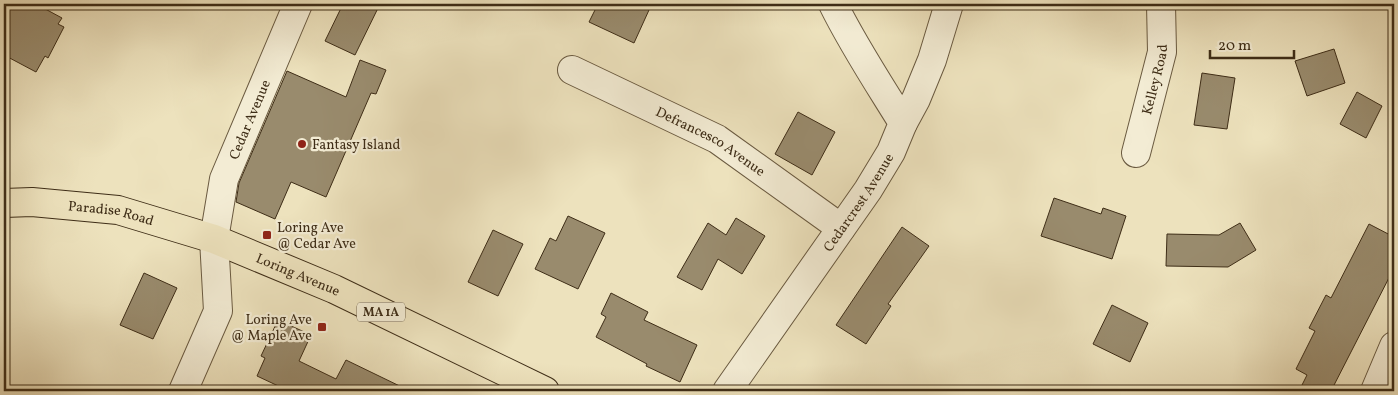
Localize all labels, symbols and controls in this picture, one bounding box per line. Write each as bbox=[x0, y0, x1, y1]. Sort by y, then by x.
scale bar bbox=[1210, 28, 1294, 60]
text: 20 m bbox=[1218, 36, 1251, 57]
street label: Kelley Road bbox=[1138, 44, 1173, 117]
street label: Cedar Avenue bbox=[225, 77, 276, 163]
street label: Defrancesco Avenue bbox=[652, 103, 769, 182]
place label: Fantasy Island bbox=[312, 136, 400, 155]
marker: Fantasy Island bbox=[296, 138, 308, 150]
street label: Cedarcrest Avenue bbox=[820, 150, 899, 256]
street label: Paradise Road bbox=[67, 197, 156, 231]
place label: Loring Ave @ Cedar Ave bbox=[277, 219, 356, 254]
marker: Loring Ave @ Cedar Ave bbox=[261, 229, 273, 241]
street label: Loring Avenue bbox=[253, 250, 343, 302]
road number: MA 1A bbox=[357, 302, 405, 322]
place label: Loring Ave @ Maple Ave bbox=[231, 311, 312, 346]
marker: Loring Ave @ Maple Ave bbox=[316, 321, 328, 333]

